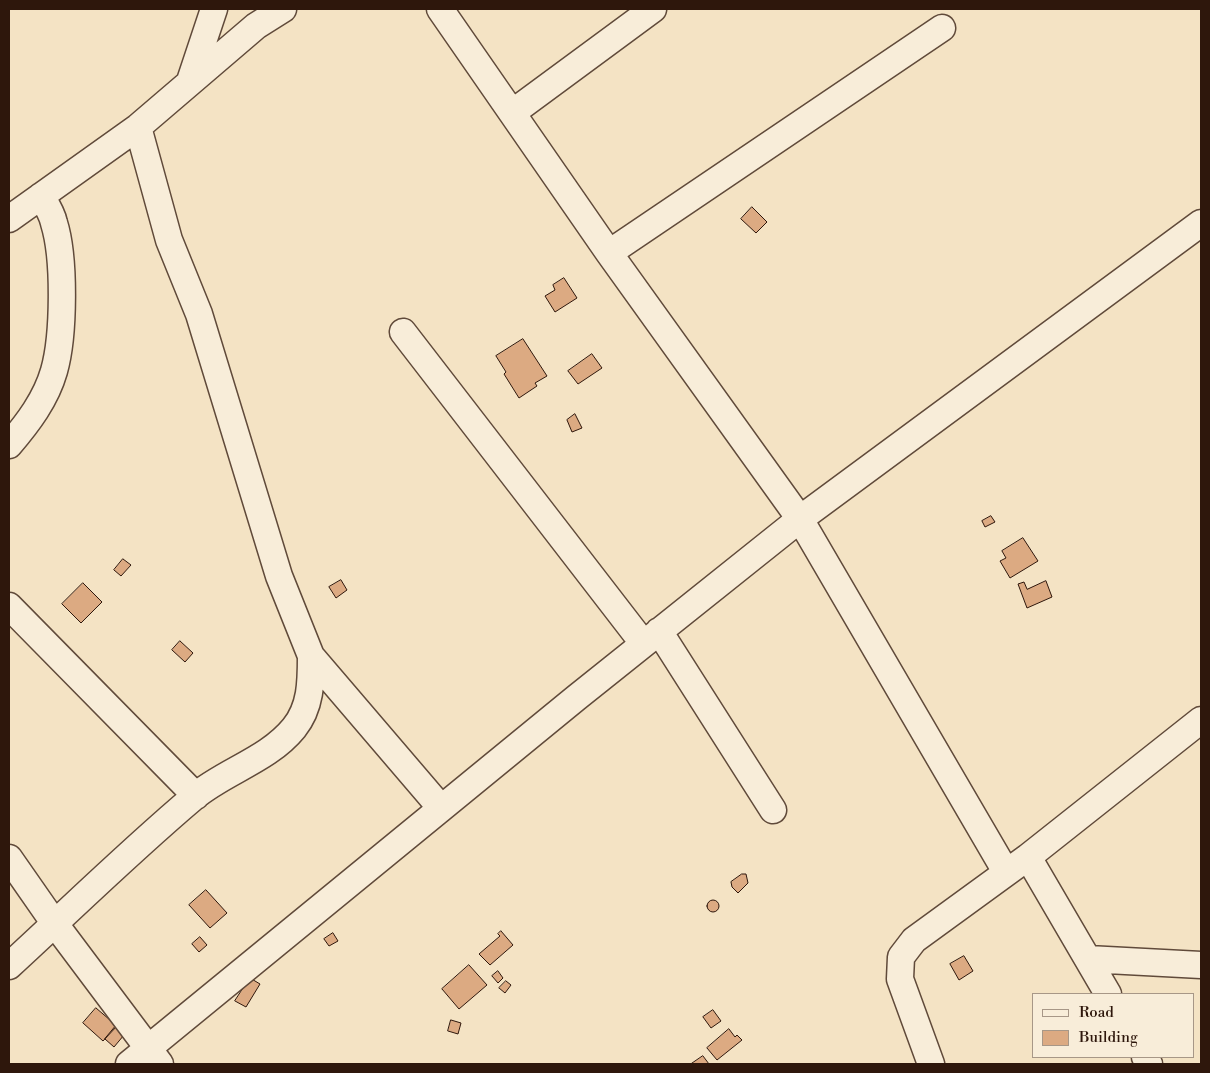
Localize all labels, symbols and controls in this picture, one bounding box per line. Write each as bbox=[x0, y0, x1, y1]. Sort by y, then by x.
legend bbox=[1032, 993, 1195, 1058]
text: Road bbox=[1079, 1003, 1114, 1022]
text: Building bbox=[1079, 1028, 1138, 1047]

